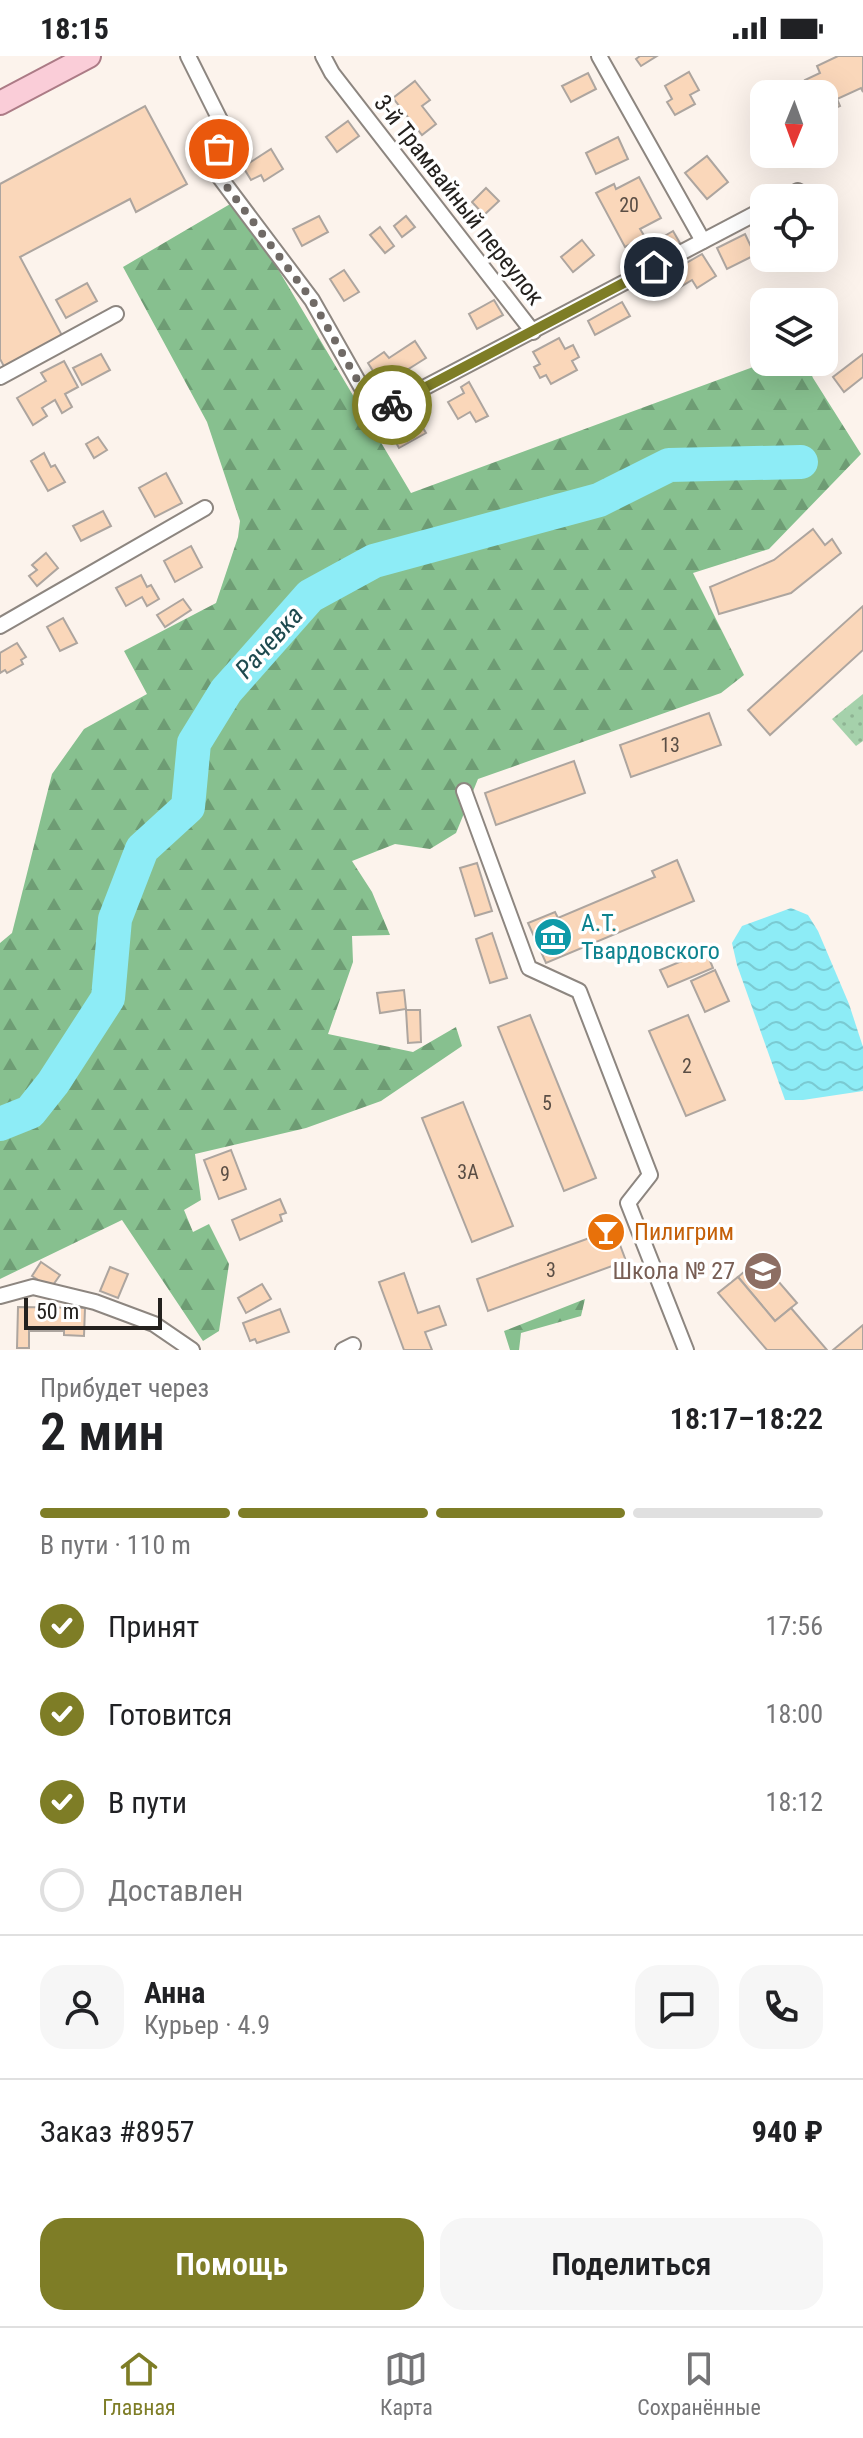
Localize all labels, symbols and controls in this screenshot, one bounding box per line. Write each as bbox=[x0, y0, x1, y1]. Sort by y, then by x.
text: 18:15 bbox=[40, 11, 109, 46]
north arrow bbox=[750, 80, 838, 168]
map controls bbox=[750, 80, 838, 376]
street label: 3-й Трамвайный переулок bbox=[368, 89, 550, 311]
pin bbox=[185, 115, 253, 183]
icon: bag bbox=[197, 127, 241, 171]
button: locate bbox=[750, 184, 838, 272]
house number: 20 bbox=[619, 193, 639, 217]
pin bbox=[620, 233, 688, 301]
icon: home bbox=[632, 245, 676, 289]
button: layers bbox=[750, 288, 838, 376]
courier bbox=[352, 365, 432, 445]
icon: bike bbox=[370, 383, 414, 427]
water label: Рачевка bbox=[229, 600, 309, 684]
house number: 13 bbox=[660, 733, 680, 757]
place label: А.Т. Твардовского bbox=[581, 909, 720, 965]
museum icon: А.Т. Твардовского bbox=[532, 916, 574, 958]
house number: 2 bbox=[682, 1054, 692, 1078]
house number: 5 bbox=[542, 1091, 552, 1115]
house number: 3А bbox=[457, 1160, 479, 1184]
house number: 9 bbox=[220, 1162, 230, 1186]
bar icon: Пилигрим bbox=[585, 1211, 627, 1253]
place label: Пилигрим bbox=[634, 1218, 734, 1246]
school or university icon: Школа № 27 bbox=[742, 1250, 784, 1292]
place label: Школа № 27 bbox=[613, 1257, 735, 1285]
house number: 3 bbox=[546, 1258, 556, 1282]
scale bar bbox=[24, 1294, 162, 1330]
text: 50 m bbox=[36, 1299, 79, 1324]
text: Прибудет через bbox=[40, 1373, 209, 1403]
text: 18:17–18:22 bbox=[670, 1401, 823, 1436]
text: 2 мин bbox=[40, 1402, 165, 1463]
text: В пути · 110 m bbox=[40, 1530, 191, 1560]
icon: check bbox=[40, 1604, 84, 1648]
text: Принят bbox=[108, 1609, 199, 1644]
text: 17:56 bbox=[766, 1611, 823, 1641]
icon: check bbox=[40, 1692, 84, 1736]
text: Готовится bbox=[108, 1697, 232, 1732]
text: 18:00 bbox=[766, 1699, 823, 1729]
icon: check bbox=[40, 1780, 84, 1824]
text: В пути bbox=[108, 1785, 187, 1820]
text: 18:12 bbox=[766, 1787, 823, 1817]
text: Доставлен bbox=[108, 1873, 243, 1908]
button: person bbox=[40, 1965, 124, 2049]
button: chat bbox=[635, 1965, 719, 2049]
button: phone bbox=[739, 1965, 823, 2049]
text: Анна bbox=[144, 1975, 205, 2010]
text: Курьер · 4.9 bbox=[144, 2010, 270, 2040]
text: Заказ #8957 bbox=[40, 2114, 195, 2149]
text: 940 ₽ bbox=[752, 2114, 823, 2149]
button: Помощь bbox=[40, 2218, 424, 2310]
button: Поделиться bbox=[440, 2218, 823, 2310]
tab: Главная bbox=[102, 2347, 176, 2420]
tab: Карта bbox=[380, 2347, 433, 2420]
tab: Сохранённые bbox=[637, 2347, 761, 2420]

